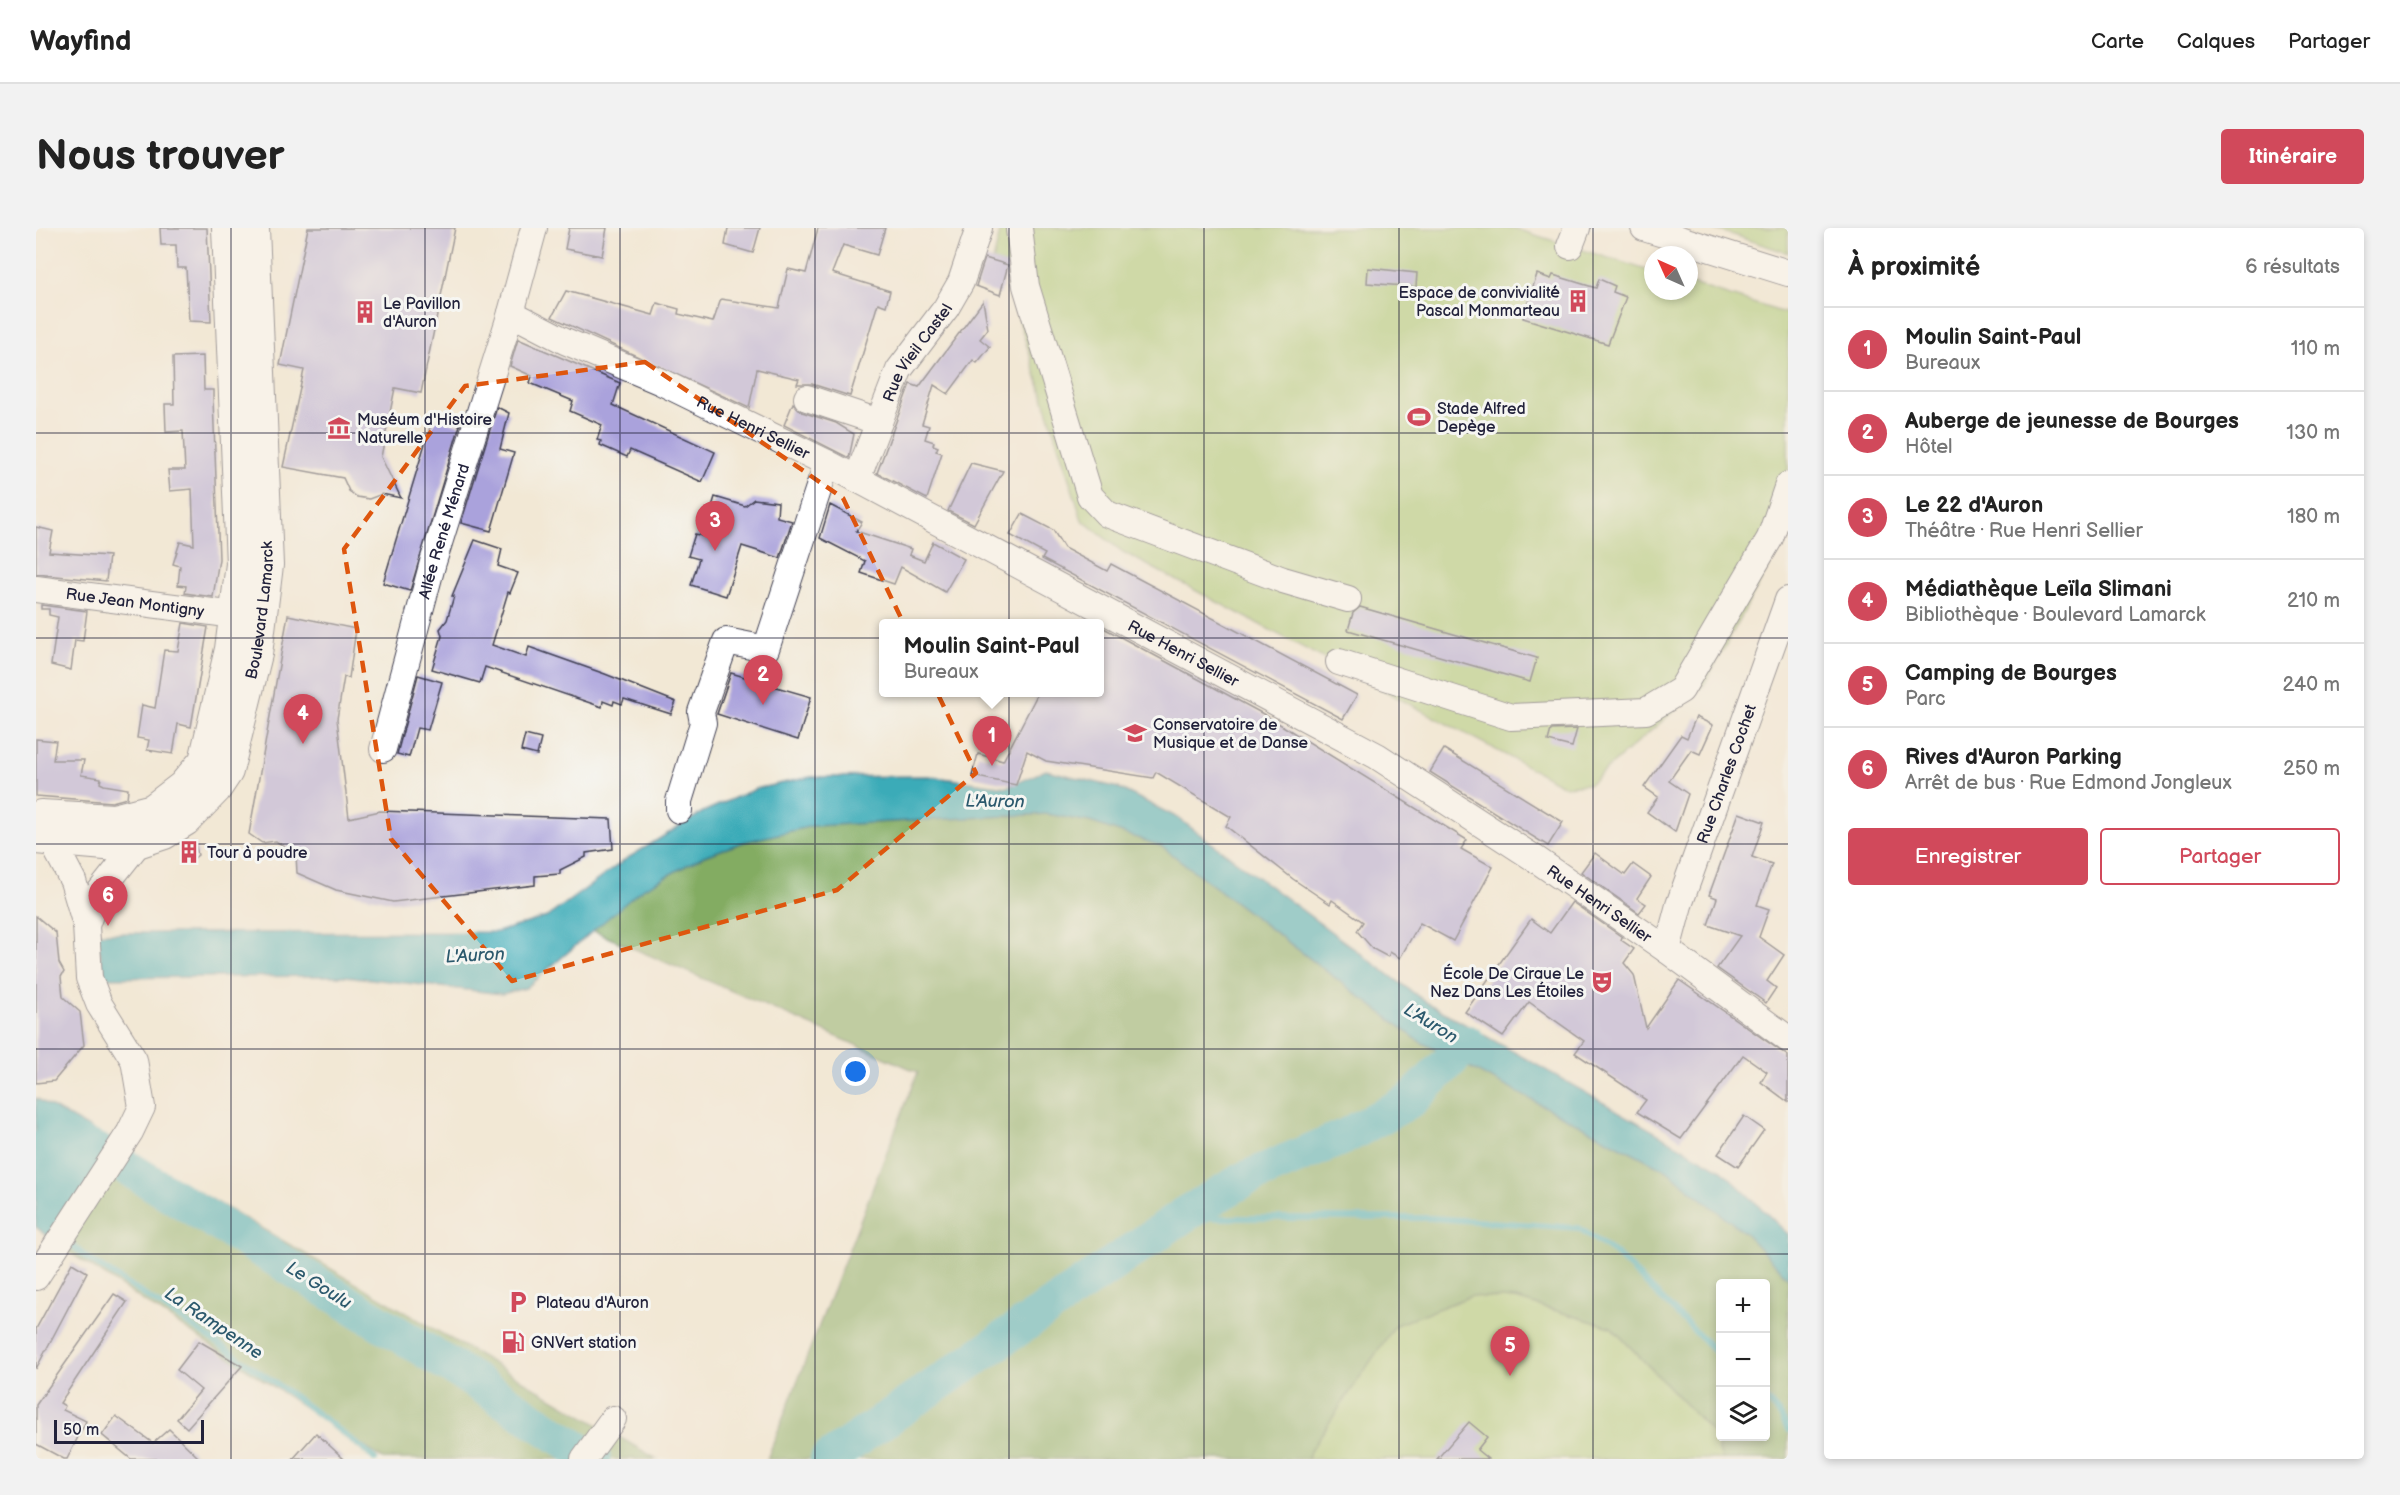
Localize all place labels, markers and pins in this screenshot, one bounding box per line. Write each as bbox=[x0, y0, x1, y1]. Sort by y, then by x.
place label: Espace de convivialité Pascal Monmarteau bbox=[1399, 284, 1560, 321]
building icon: Espace de convivialité Pascal Monmarteau bbox=[1565, 288, 1591, 314]
place label: Le Pavillon d'Auron bbox=[383, 295, 461, 332]
building icon: Le Pavillon d'Auron bbox=[352, 299, 378, 325]
place label: Stade Alfred Depège bbox=[1437, 400, 1526, 437]
sports icon: Stade Alfred Depège bbox=[1406, 404, 1432, 430]
place label: Muséum d'Histoire Naturelle bbox=[357, 411, 493, 448]
museum icon: Muséum d'Histoire Naturelle bbox=[326, 415, 352, 441]
pin: 3 bbox=[696, 502, 734, 551]
pin: 2 bbox=[744, 656, 782, 705]
pin: 4 bbox=[284, 694, 322, 744]
pin: 1 bbox=[972, 716, 1012, 766]
place label: Conservatoire de Musique et de Danse bbox=[1153, 716, 1309, 753]
school or university icon: Conservatoire de Musique et de Danse bbox=[1122, 720, 1148, 746]
building icon: Tour à poudre bbox=[176, 839, 202, 865]
place label: Tour à poudre bbox=[207, 844, 308, 863]
pin: 6 bbox=[88, 876, 128, 926]
place label: École De Cirque Le Nez Dans Les Étoiles bbox=[1430, 963, 1585, 1002]
theatre icon: École De Cirque Le Nez Dans Les Étoiles bbox=[1589, 969, 1615, 995]
parking icon: Plateau d'Auron bbox=[505, 1289, 531, 1315]
place label: Plateau d'Auron bbox=[536, 1294, 649, 1313]
pin: 5 bbox=[1490, 1326, 1530, 1376]
fuel station icon: GNVert station bbox=[500, 1329, 526, 1355]
place label: GNVert station bbox=[531, 1334, 637, 1353]

